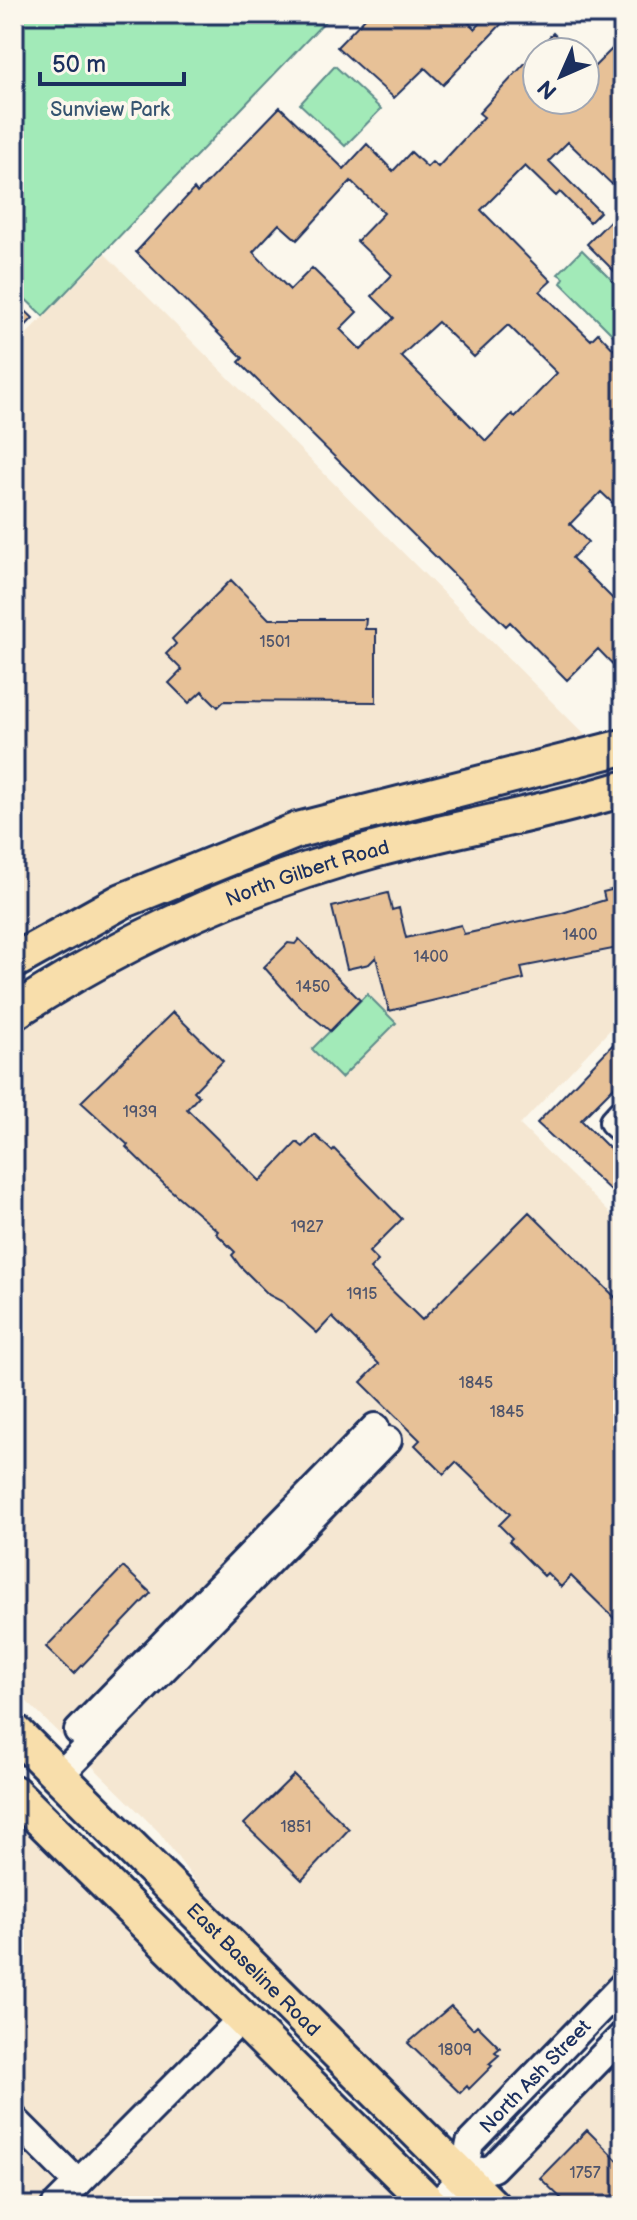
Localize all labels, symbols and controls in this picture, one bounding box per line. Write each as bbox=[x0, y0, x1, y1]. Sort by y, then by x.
scale bar bbox=[40, 36, 184, 86]
north arrow bbox=[521, 36, 601, 116]
text: 50 m bbox=[52, 50, 106, 79]
text: N bbox=[533, 74, 563, 104]
park label: Sunview Park bbox=[50, 98, 170, 122]
house number: 1501 bbox=[260, 633, 290, 652]
street label: North Gilbert Road bbox=[222, 836, 392, 912]
house number: 1400 bbox=[563, 926, 597, 945]
house number: 1400 bbox=[414, 948, 448, 967]
house number: 1450 bbox=[296, 978, 330, 997]
house number: 1939 bbox=[123, 1103, 157, 1122]
house number: 1927 bbox=[291, 1218, 324, 1237]
house number: 1915 bbox=[347, 1285, 377, 1304]
house number: 1845 bbox=[459, 1374, 493, 1393]
house number: 1845 bbox=[490, 1403, 524, 1422]
house number: 1851 bbox=[281, 1818, 311, 1837]
street label: East Baseline Road bbox=[181, 1898, 325, 2042]
street label: North Ash Street bbox=[475, 2015, 596, 2139]
house number: 1809 bbox=[438, 2041, 472, 2060]
house number: 1757 bbox=[569, 2164, 601, 2183]

